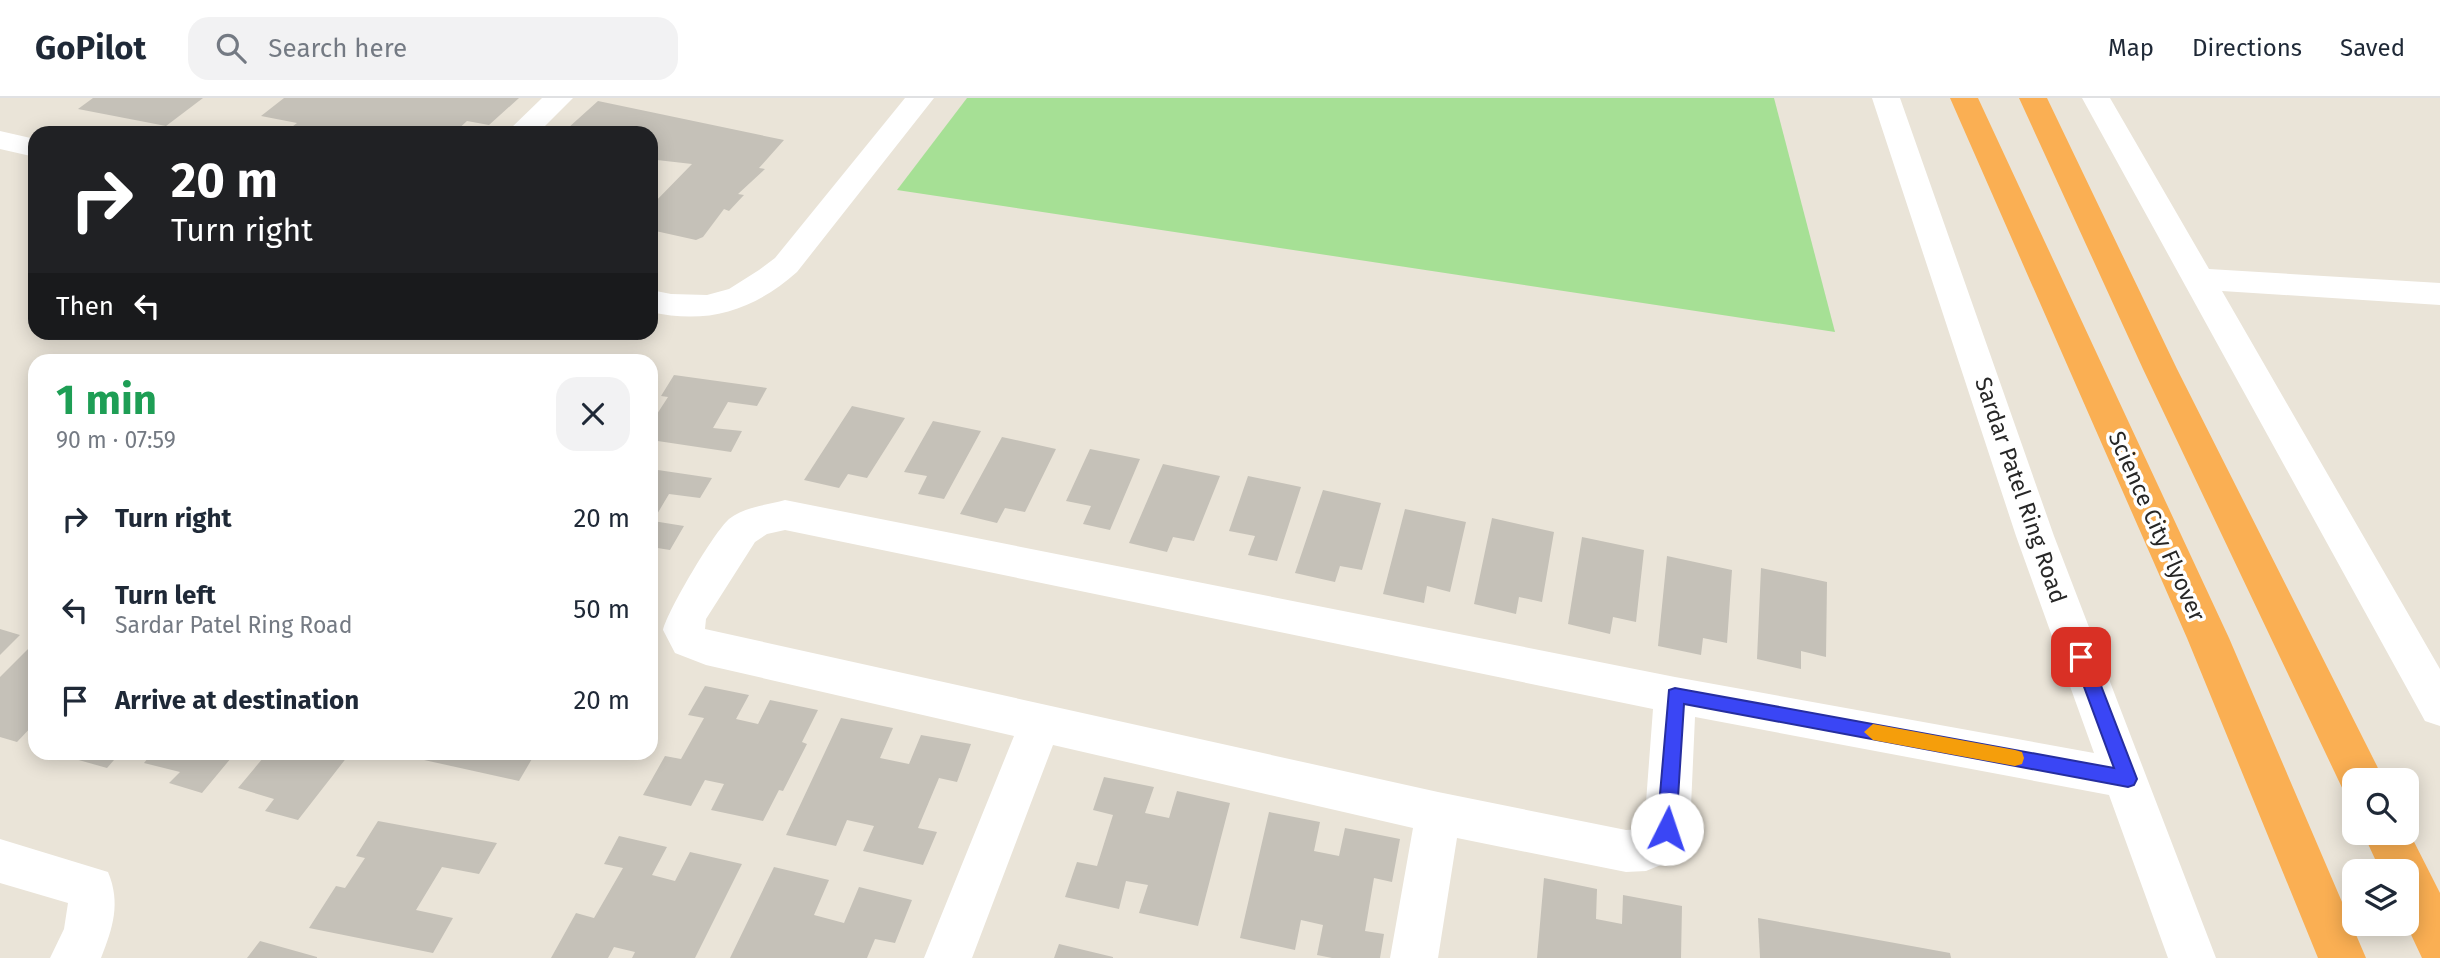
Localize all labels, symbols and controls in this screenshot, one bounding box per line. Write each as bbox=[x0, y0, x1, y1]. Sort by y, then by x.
search box bbox=[188, 17, 678, 80]
text: GoPilot bbox=[35, 28, 146, 68]
icon: search bbox=[212, 29, 250, 67]
text: Search here bbox=[268, 33, 407, 64]
text: Map bbox=[2108, 34, 2154, 62]
text: Directions bbox=[2192, 34, 2302, 62]
text: Saved bbox=[2340, 34, 2405, 62]
text: 20 m bbox=[171, 151, 278, 210]
icon: right bbox=[56, 154, 147, 245]
text: Turn right bbox=[171, 211, 313, 249]
icon: left bbox=[128, 287, 166, 325]
text: Then bbox=[56, 291, 114, 322]
street label: Sardar Patel Ring Road bbox=[1969, 373, 2073, 607]
text: 1 min bbox=[56, 375, 157, 425]
button: close bbox=[556, 377, 630, 451]
text: 90 m · 07:59 bbox=[56, 426, 176, 454]
street label: Science City Flyover bbox=[2103, 427, 2212, 625]
icon: right bbox=[56, 500, 94, 538]
text: Turn right bbox=[115, 503, 232, 534]
text: 20 m bbox=[573, 503, 630, 534]
text: Turn left bbox=[115, 580, 216, 611]
icon: left bbox=[56, 591, 94, 629]
text: 50 m bbox=[573, 594, 630, 625]
text: Sardar Patel Ring Road bbox=[115, 611, 352, 639]
pin bbox=[2051, 627, 2111, 687]
icon: arrive bbox=[2062, 638, 2100, 676]
icon: arrive bbox=[56, 682, 94, 720]
text: Arrive at destination bbox=[115, 685, 359, 716]
text: 20 m bbox=[573, 685, 630, 716]
map controls bbox=[2342, 768, 2419, 936]
button: search bbox=[2342, 768, 2419, 845]
position arrow bbox=[1630, 792, 1704, 866]
button: layers bbox=[2342, 859, 2419, 936]

